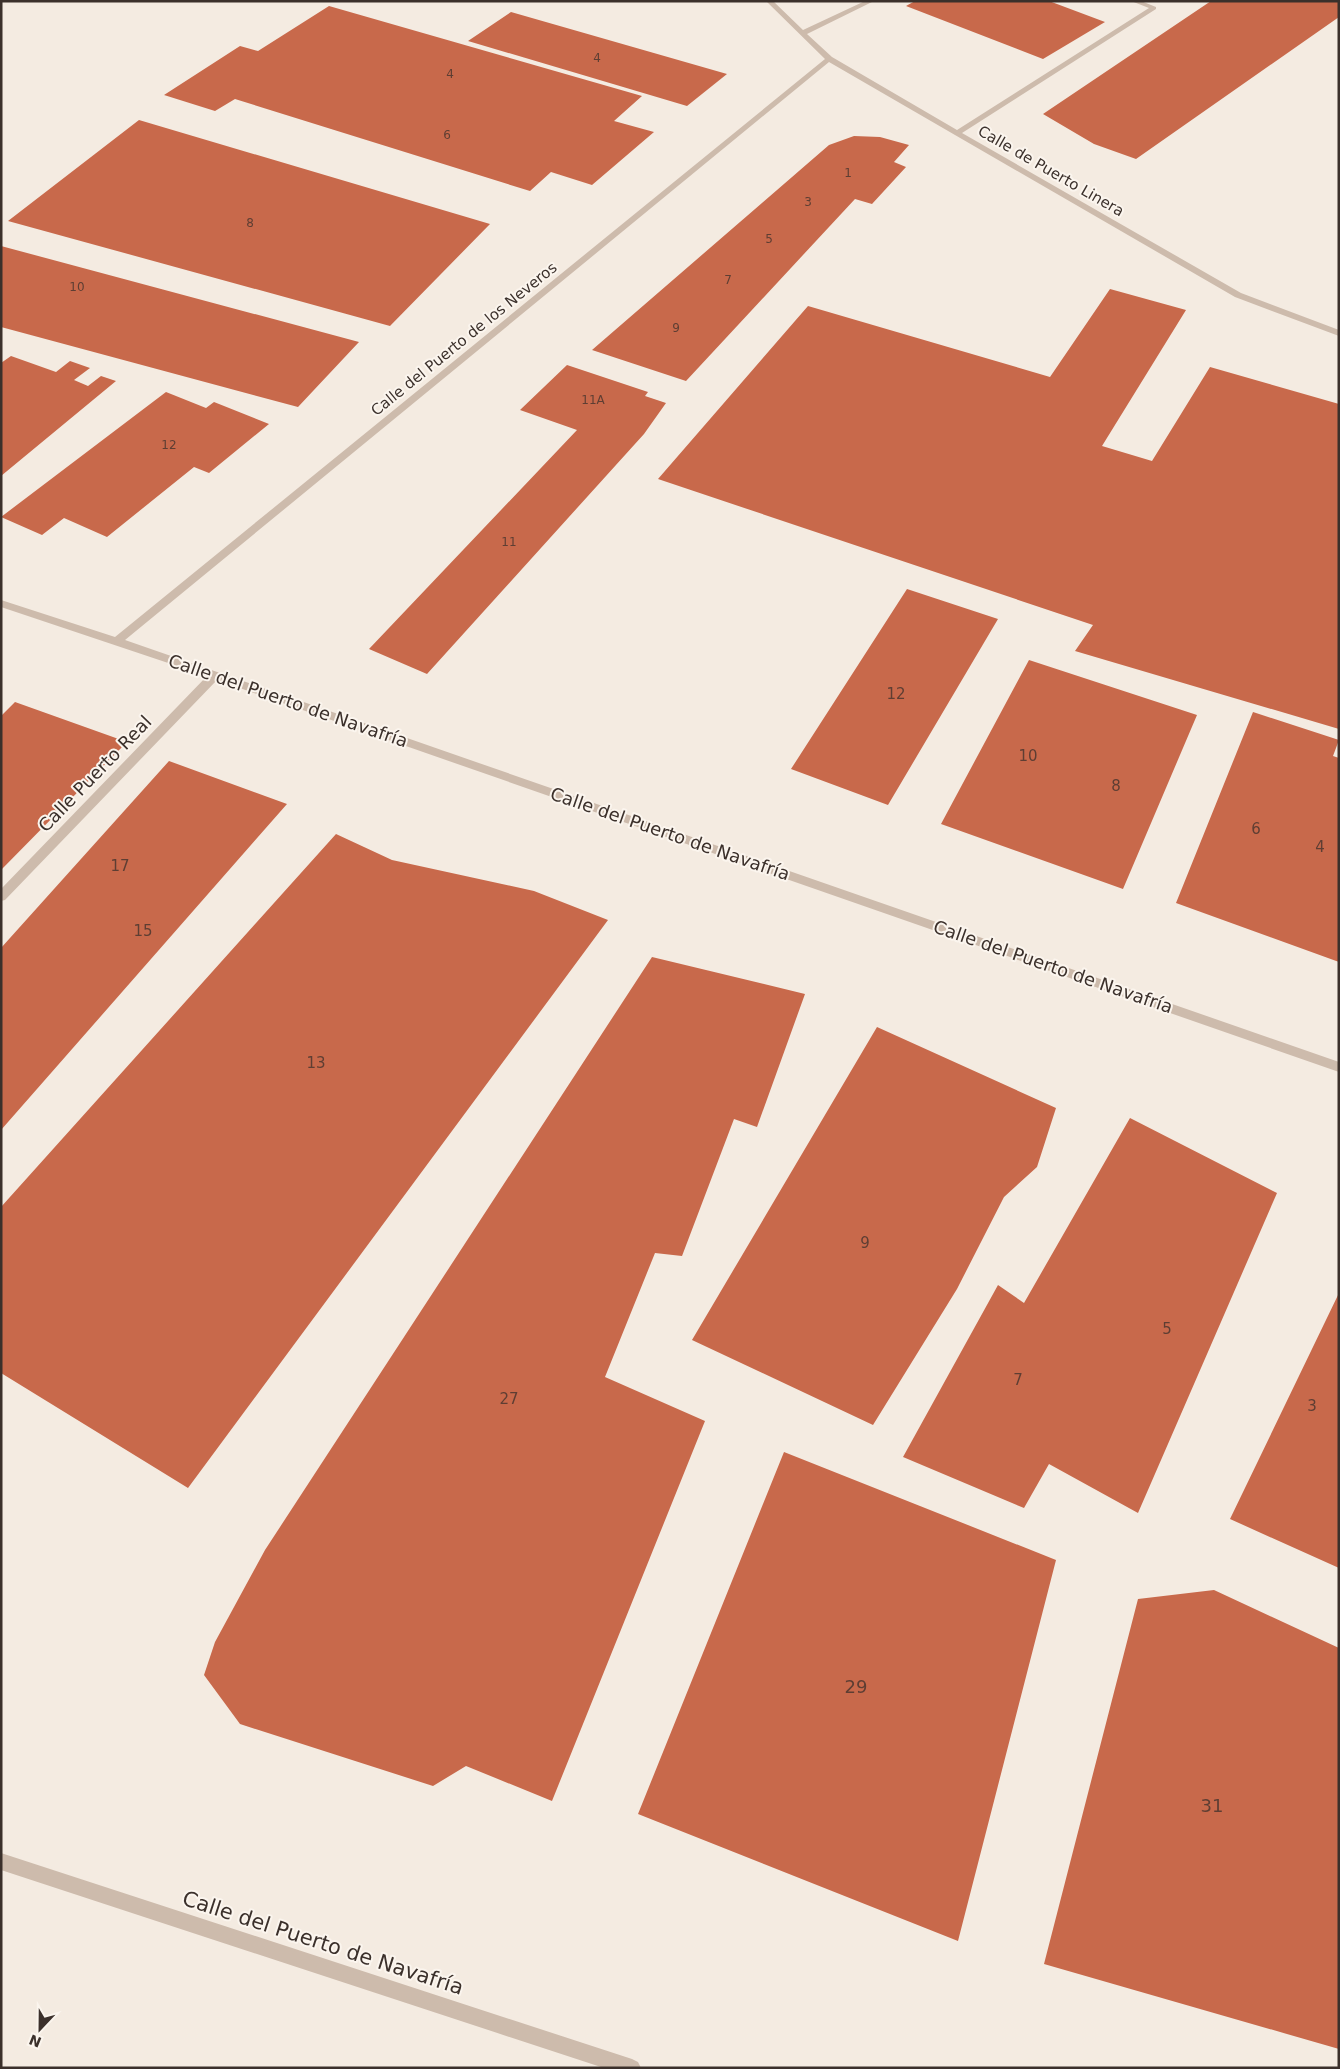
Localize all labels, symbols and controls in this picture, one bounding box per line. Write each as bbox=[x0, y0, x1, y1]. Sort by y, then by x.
house number: 4 bbox=[593, 51, 601, 65]
house number: 4 bbox=[446, 67, 454, 81]
street label: Calle de Puerto Linera bbox=[975, 122, 1127, 220]
house number: 6 bbox=[443, 128, 451, 142]
house number: 1 bbox=[844, 166, 852, 180]
house number: 3 bbox=[804, 195, 812, 209]
house number: 8 bbox=[246, 216, 254, 230]
house number: 5 bbox=[765, 232, 773, 246]
street label: Calle del Puerto de los Neveros bbox=[367, 258, 561, 420]
house number: 7 bbox=[724, 273, 732, 287]
house number: 10 bbox=[69, 280, 85, 294]
house number: 9 bbox=[672, 321, 680, 335]
house number: 11A bbox=[581, 393, 606, 407]
house number: 12 bbox=[161, 438, 177, 452]
house number: 11 bbox=[501, 535, 517, 549]
street label: Calle del Puerto de Navafría bbox=[166, 650, 411, 751]
house number: 12 bbox=[886, 685, 906, 703]
street label: Calle Puerto Real bbox=[34, 711, 155, 836]
house number: 10 bbox=[1018, 747, 1038, 765]
house number: 8 bbox=[1111, 777, 1121, 795]
street label: Calle del Puerto de Navafría bbox=[548, 783, 793, 884]
house number: 6 bbox=[1251, 820, 1261, 838]
house number: 4 bbox=[1315, 838, 1325, 856]
house number: 17 bbox=[110, 857, 130, 875]
street label: Calle del Puerto de Navafría bbox=[931, 916, 1176, 1017]
house number: 15 bbox=[133, 922, 153, 940]
house number: 13 bbox=[306, 1054, 326, 1072]
house number: 9 bbox=[860, 1234, 870, 1252]
house number: 5 bbox=[1162, 1320, 1172, 1338]
house number: 7 bbox=[1013, 1371, 1023, 1389]
house number: 27 bbox=[499, 1390, 519, 1408]
house number: 3 bbox=[1307, 1397, 1317, 1415]
house number: 29 bbox=[845, 1676, 867, 1697]
house number: 31 bbox=[1201, 1795, 1223, 1816]
street label: Calle del Puerto de Navafría bbox=[179, 1886, 467, 2000]
north arrow bbox=[15, 2004, 65, 2054]
text: N bbox=[27, 2031, 44, 2051]

